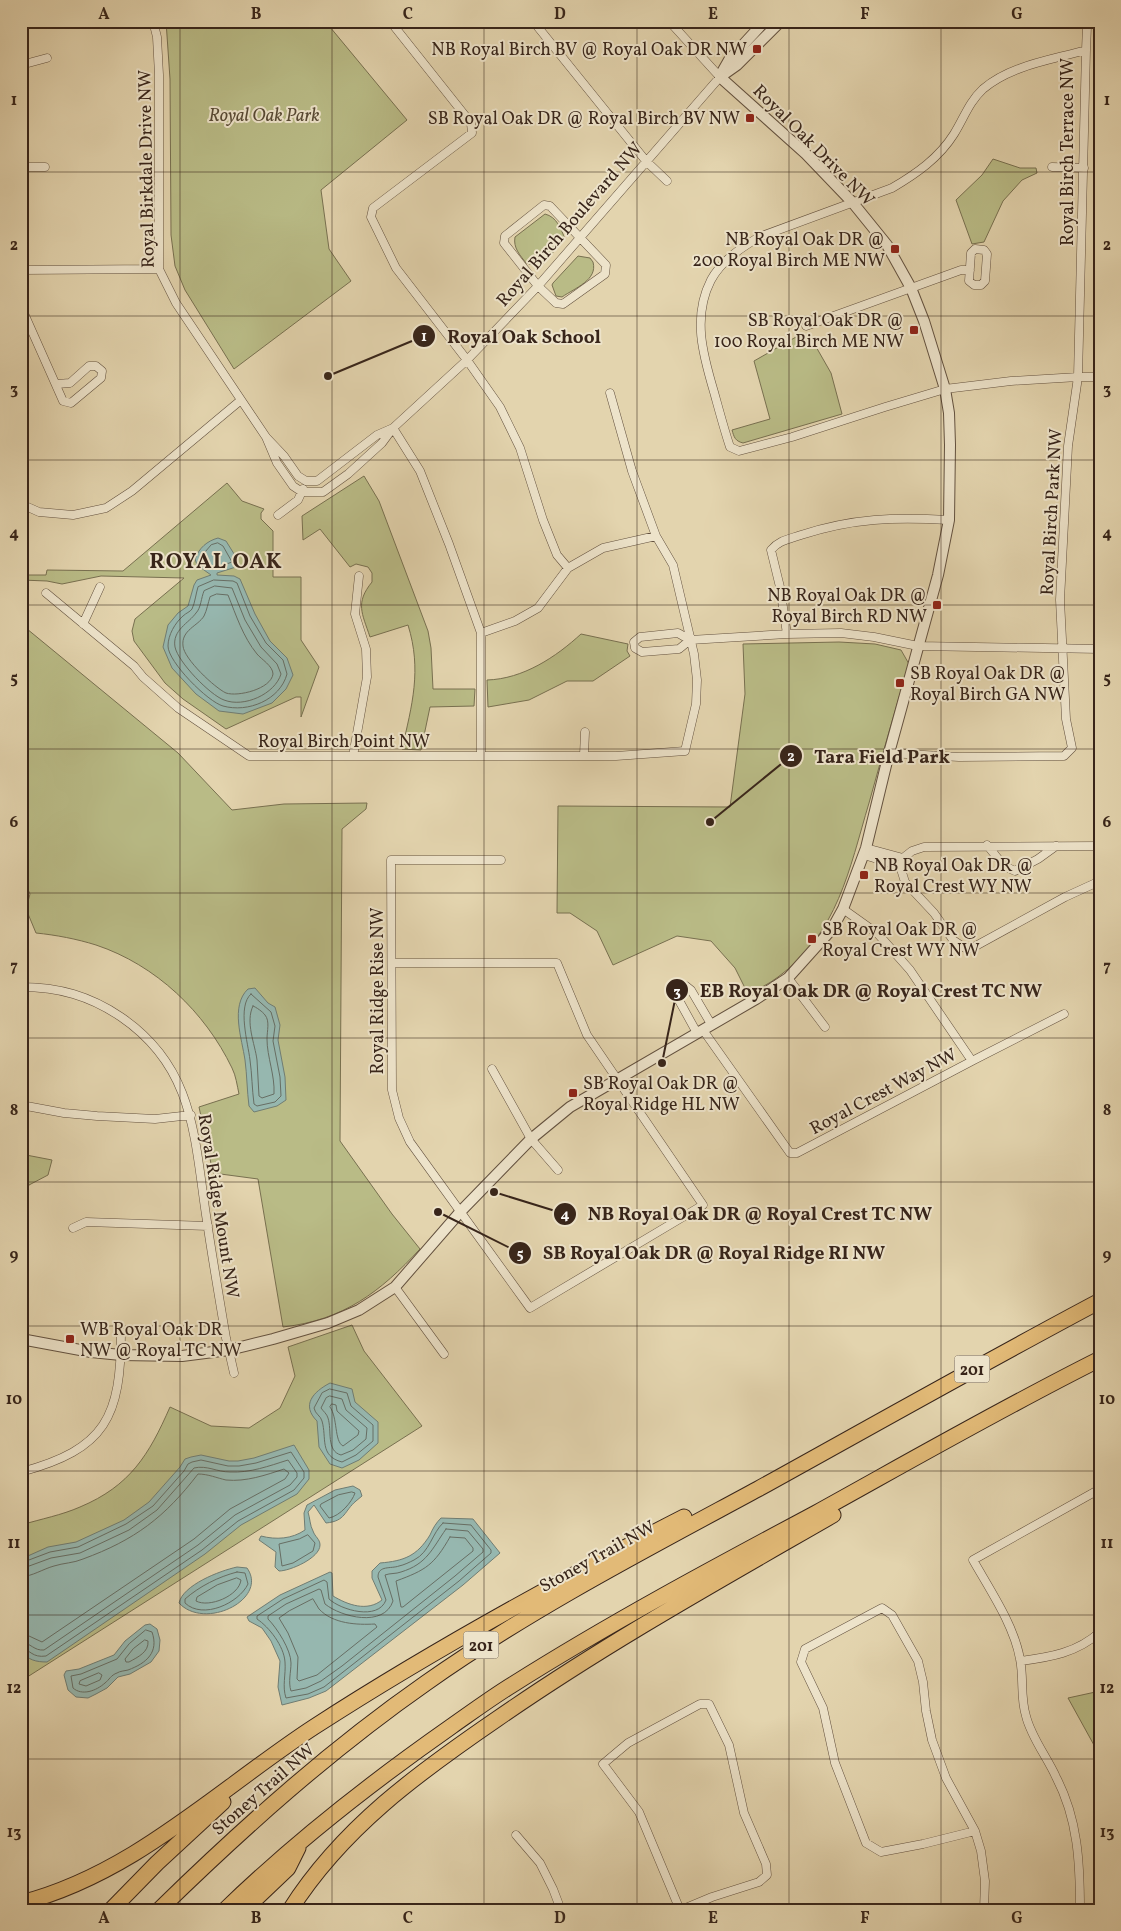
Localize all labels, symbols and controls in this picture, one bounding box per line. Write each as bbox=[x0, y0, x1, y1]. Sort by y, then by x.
text: A bbox=[98, 4, 110, 26]
text: B bbox=[251, 4, 262, 26]
text: C bbox=[403, 4, 413, 26]
text: D bbox=[554, 4, 566, 26]
text: E bbox=[708, 4, 718, 26]
text: F bbox=[860, 4, 870, 26]
text: G bbox=[1011, 4, 1023, 26]
place label: NB Royal Birch BV @ Royal Oak DR NW bbox=[431, 38, 747, 63]
marker: NB Royal Birch BV @ Royal Oak DR NW bbox=[751, 43, 763, 55]
street label: Royal Birch Terrace NW bbox=[1056, 58, 1081, 246]
street label: Royal Birkdale Drive NW bbox=[133, 70, 162, 268]
street label: Royal Oak Drive NW bbox=[746, 79, 880, 213]
text: 1 bbox=[11, 90, 17, 112]
text: 1 bbox=[1104, 90, 1110, 112]
park label: Royal Oak Park bbox=[208, 104, 320, 129]
place label: SB Royal Oak DR @ Royal Birch BV NW bbox=[428, 107, 740, 132]
marker: SB Royal Oak DR @ Royal Birch BV NW bbox=[744, 112, 756, 124]
street label: Royal Birch Boulevard NW bbox=[491, 137, 649, 313]
place label: NB Royal Oak DR @ 200 Royal Birch ME NW bbox=[692, 228, 885, 274]
text: 2 bbox=[10, 235, 18, 257]
text: 2 bbox=[1103, 235, 1111, 257]
marker: NB Royal Oak DR @ 200 Royal Birch ME NW bbox=[889, 243, 901, 255]
place label: SB Royal Oak DR @ 100 Royal Birch ME NW bbox=[714, 309, 904, 355]
callout: Royal Oak School bbox=[412, 319, 610, 353]
marker: SB Royal Oak DR @ 100 Royal Birch ME NW bbox=[908, 324, 920, 336]
text: Royal Oak School bbox=[447, 325, 601, 351]
text: 1 bbox=[421, 327, 427, 348]
text: 3 bbox=[10, 379, 18, 401]
text: 3 bbox=[1103, 379, 1111, 401]
street label: Royal Birch Park NW bbox=[1036, 428, 1069, 596]
text: 4 bbox=[9, 523, 19, 545]
text: 4 bbox=[1102, 523, 1112, 545]
district label: ROYAL OAK bbox=[149, 547, 283, 578]
place label: NB Royal Oak DR @ Royal Birch RD NW bbox=[767, 584, 927, 630]
marker: NB Royal Oak DR @ Royal Birch RD NW bbox=[931, 599, 943, 611]
place label: SB Royal Oak DR @ Royal Birch GA NW bbox=[910, 662, 1066, 708]
text: 5 bbox=[10, 668, 18, 690]
text: 5 bbox=[1103, 668, 1111, 690]
marker: SB Royal Oak DR @ Royal Birch GA NW bbox=[894, 677, 906, 689]
street label: Royal Birch Point NW bbox=[258, 730, 430, 755]
callout: Tara Field Park bbox=[779, 739, 960, 773]
text: Tara Field Park bbox=[814, 745, 951, 771]
text: 2 bbox=[787, 747, 795, 768]
text: 6 bbox=[10, 812, 19, 834]
text: 6 bbox=[1103, 812, 1112, 834]
place label: NB Royal Oak DR @ Royal Crest WY NW bbox=[874, 854, 1034, 900]
marker: NB Royal Oak DR @ Royal Crest WY NW bbox=[858, 869, 870, 881]
street label: Royal Ridge Rise NW bbox=[366, 907, 391, 1075]
place label: SB Royal Oak DR @ Royal Crest WY NW bbox=[822, 918, 980, 964]
marker: SB Royal Oak DR @ Royal Crest WY NW bbox=[806, 933, 818, 945]
text: 7 bbox=[10, 956, 18, 978]
text: 7 bbox=[1103, 956, 1111, 978]
callout: EB Royal Oak DR @ Royal Crest TC NW bbox=[665, 973, 1052, 1007]
text: EB Royal Oak DR @ Royal Crest TC NW bbox=[700, 979, 1042, 1005]
text: 3 bbox=[673, 982, 681, 1003]
street label: Royal Crest Way NW bbox=[806, 1043, 962, 1142]
place label: SB Royal Oak DR @ Royal Ridge HL NW bbox=[583, 1072, 740, 1118]
marker: SB Royal Oak DR @ Royal Ridge HL NW bbox=[567, 1087, 579, 1099]
text: 8 bbox=[10, 1100, 18, 1122]
text: 8 bbox=[1103, 1100, 1111, 1122]
street label: Royal Ridge Mount NW bbox=[191, 1112, 244, 1300]
callout: NB Royal Oak DR @ Royal Crest TC NW bbox=[552, 1197, 942, 1231]
text: NB Royal Oak DR @ Royal Crest TC NW bbox=[588, 1202, 932, 1228]
text: 4 bbox=[560, 1205, 570, 1226]
callout: SB Royal Oak DR @ Royal Ridge RI NW bbox=[507, 1236, 895, 1270]
text: SB Royal Oak DR @ Royal Ridge RI NW bbox=[543, 1241, 885, 1267]
text: 5 bbox=[516, 1244, 524, 1265]
text: 9 bbox=[10, 1245, 19, 1267]
text: 9 bbox=[1103, 1245, 1112, 1267]
place label: WB Royal Oak DR NW @ Royal TC NW bbox=[80, 1318, 242, 1364]
marker: WB Royal Oak DR NW @ Royal TC NW bbox=[64, 1333, 76, 1345]
road number: 201 bbox=[954, 1356, 990, 1382]
text: 10 bbox=[6, 1389, 22, 1411]
text: 10 bbox=[1099, 1389, 1115, 1411]
street label: Stoney Trail NW bbox=[535, 1515, 660, 1600]
text: 11 bbox=[8, 1533, 20, 1555]
text: 11 bbox=[1101, 1533, 1113, 1555]
road number: 201 bbox=[464, 1632, 498, 1658]
text: 12 bbox=[7, 1678, 21, 1700]
text: 12 bbox=[1100, 1678, 1114, 1700]
street label: Stoney Trail NW bbox=[207, 1738, 321, 1842]
text: 13 bbox=[7, 1822, 21, 1844]
text: 13 bbox=[1100, 1822, 1114, 1844]
text: A bbox=[98, 1908, 110, 1930]
text: B bbox=[251, 1908, 262, 1930]
text: C bbox=[403, 1908, 413, 1930]
text: D bbox=[554, 1908, 566, 1930]
text: E bbox=[708, 1908, 718, 1930]
text: F bbox=[860, 1908, 870, 1930]
text: G bbox=[1011, 1908, 1023, 1930]

